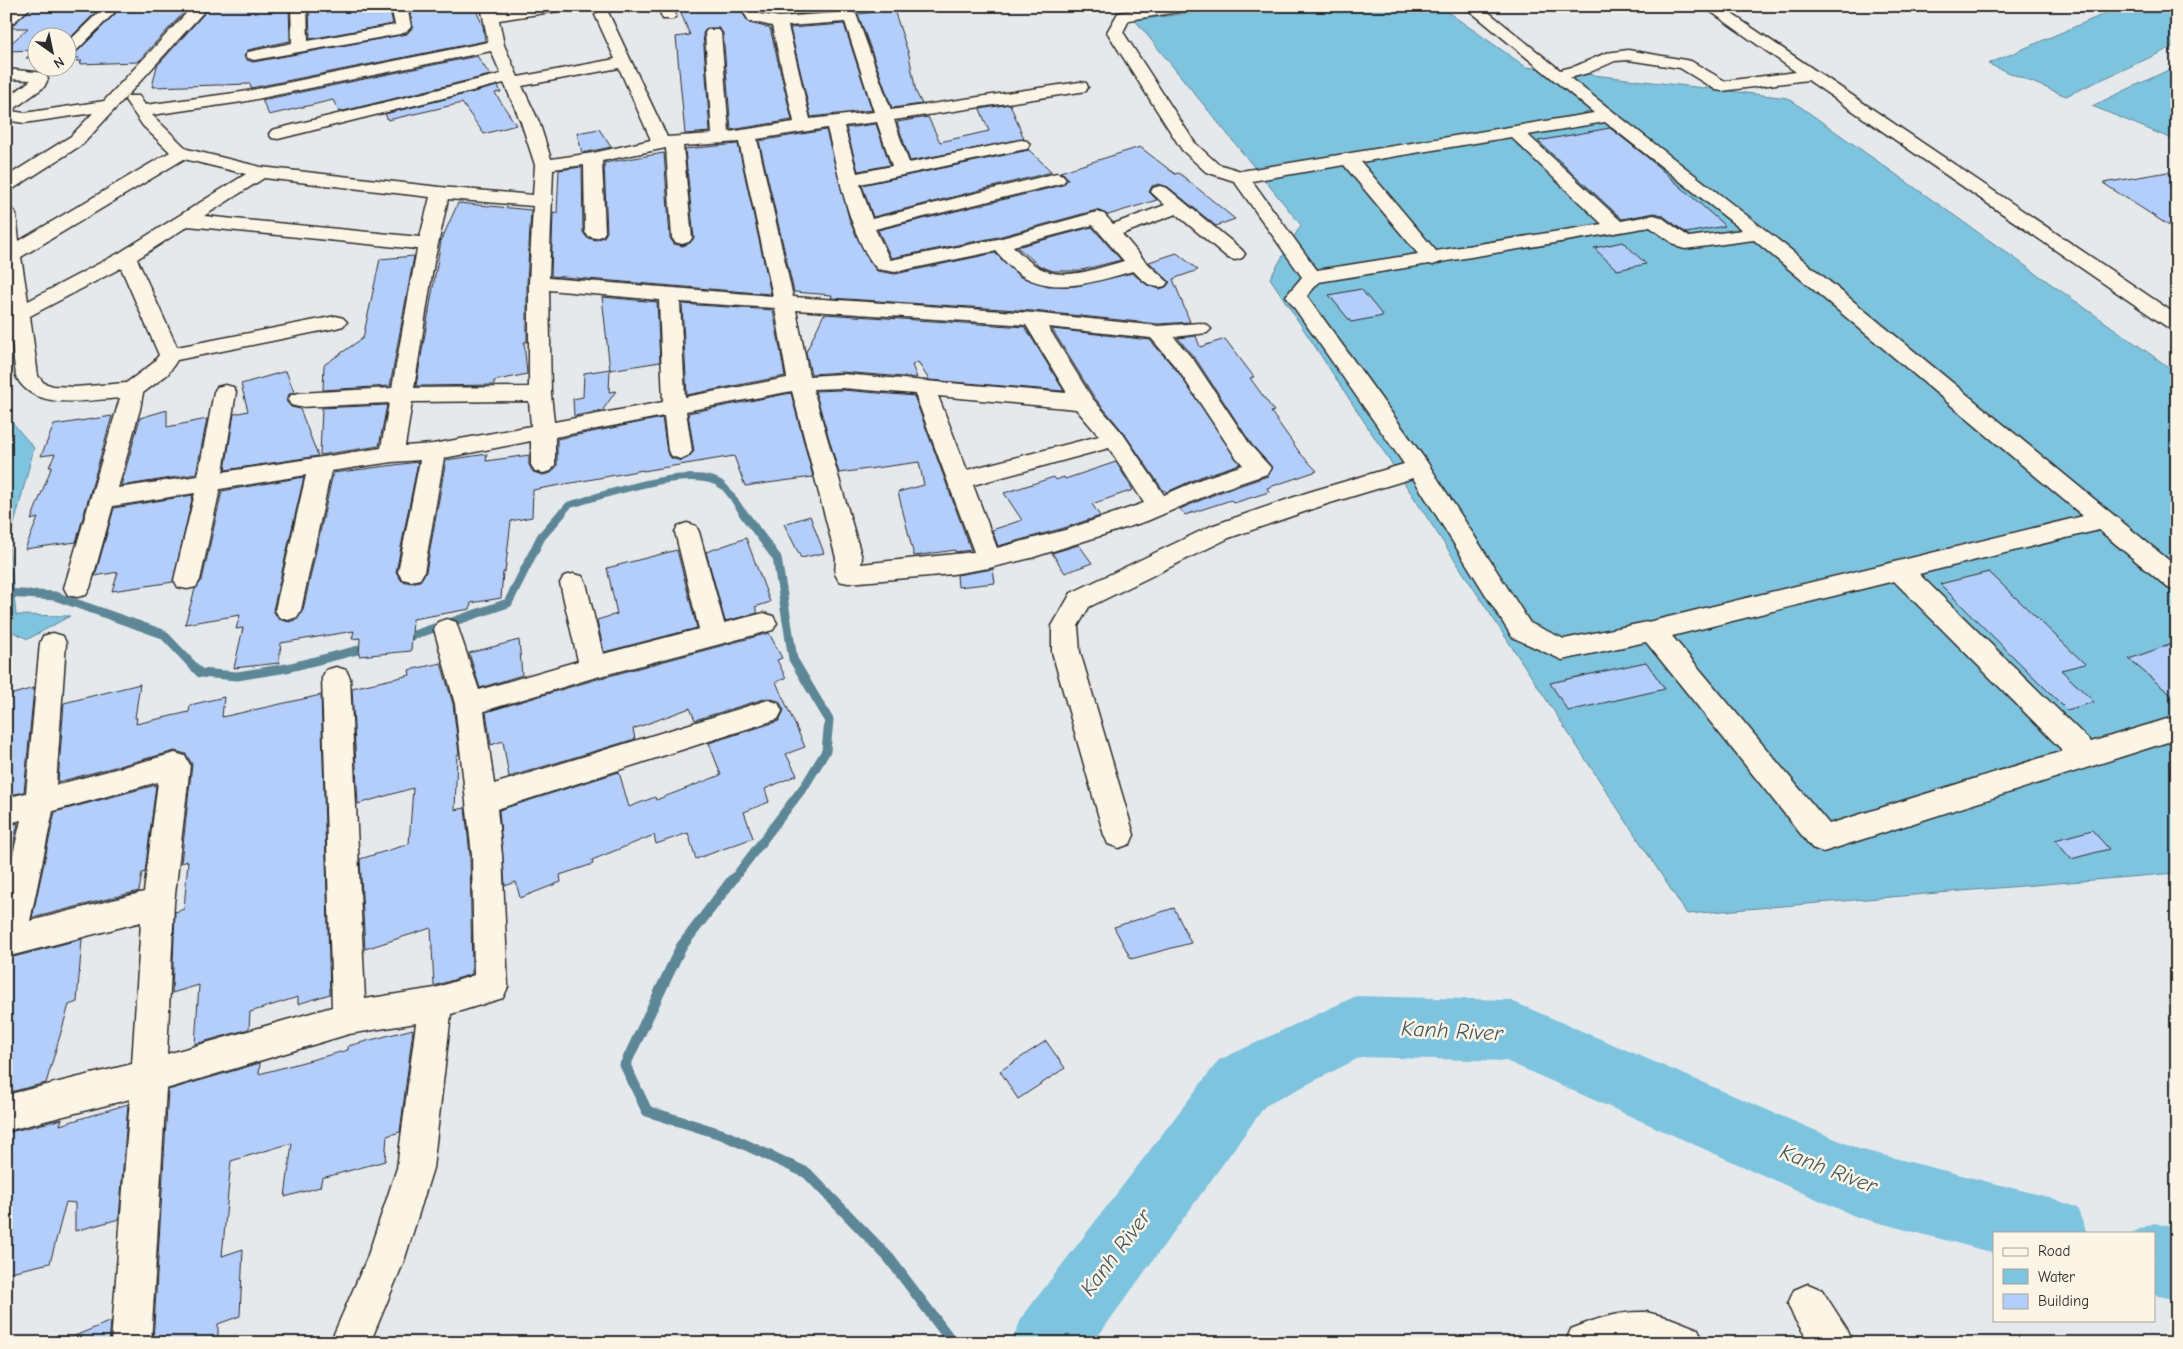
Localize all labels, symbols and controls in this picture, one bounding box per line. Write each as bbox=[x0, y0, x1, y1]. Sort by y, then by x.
north arrow bbox=[28, 28, 78, 78]
text: N bbox=[50, 53, 67, 72]
water label: Kanh River bbox=[1400, 1015, 1505, 1047]
water label: Kanh River bbox=[1776, 1139, 1882, 1200]
water label: Kanh River bbox=[1075, 1203, 1158, 1301]
legend bbox=[1993, 1232, 2156, 1322]
text: Road bbox=[2038, 1242, 2070, 1260]
text: Water bbox=[2038, 1268, 2075, 1286]
text: Building bbox=[2038, 1292, 2089, 1310]

